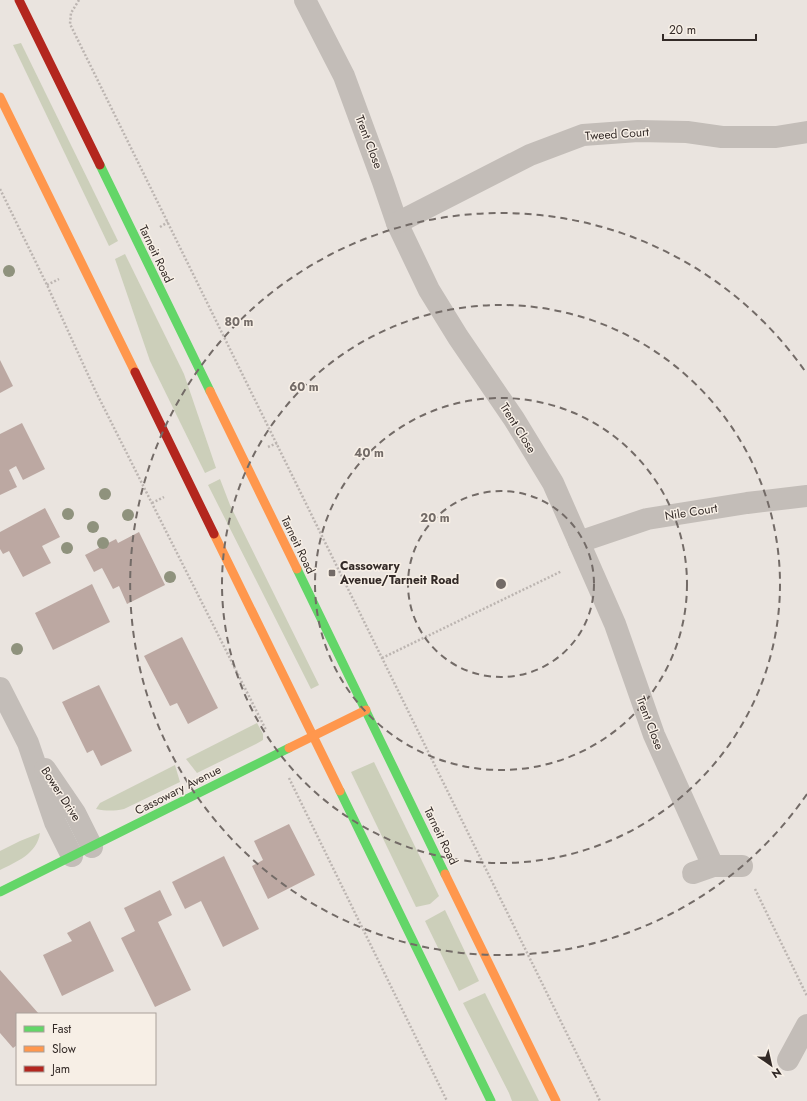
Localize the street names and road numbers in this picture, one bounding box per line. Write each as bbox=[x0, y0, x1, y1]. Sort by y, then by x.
street label: Trent Close bbox=[351, 113, 387, 171]
street label: Tweed Court bbox=[584, 123, 650, 145]
street label: Tarneit Road bbox=[134, 222, 178, 286]
street label: Trent Close bbox=[496, 399, 540, 457]
street label: Nile Court bbox=[663, 499, 719, 525]
street label: Tarneit Road bbox=[276, 513, 320, 577]
street label: Trent Close bbox=[632, 694, 668, 752]
street label: Cassowary Avenue bbox=[132, 760, 224, 820]
street label: Bower Drive bbox=[37, 763, 85, 825]
street label: Tarneit Road bbox=[419, 804, 463, 868]

